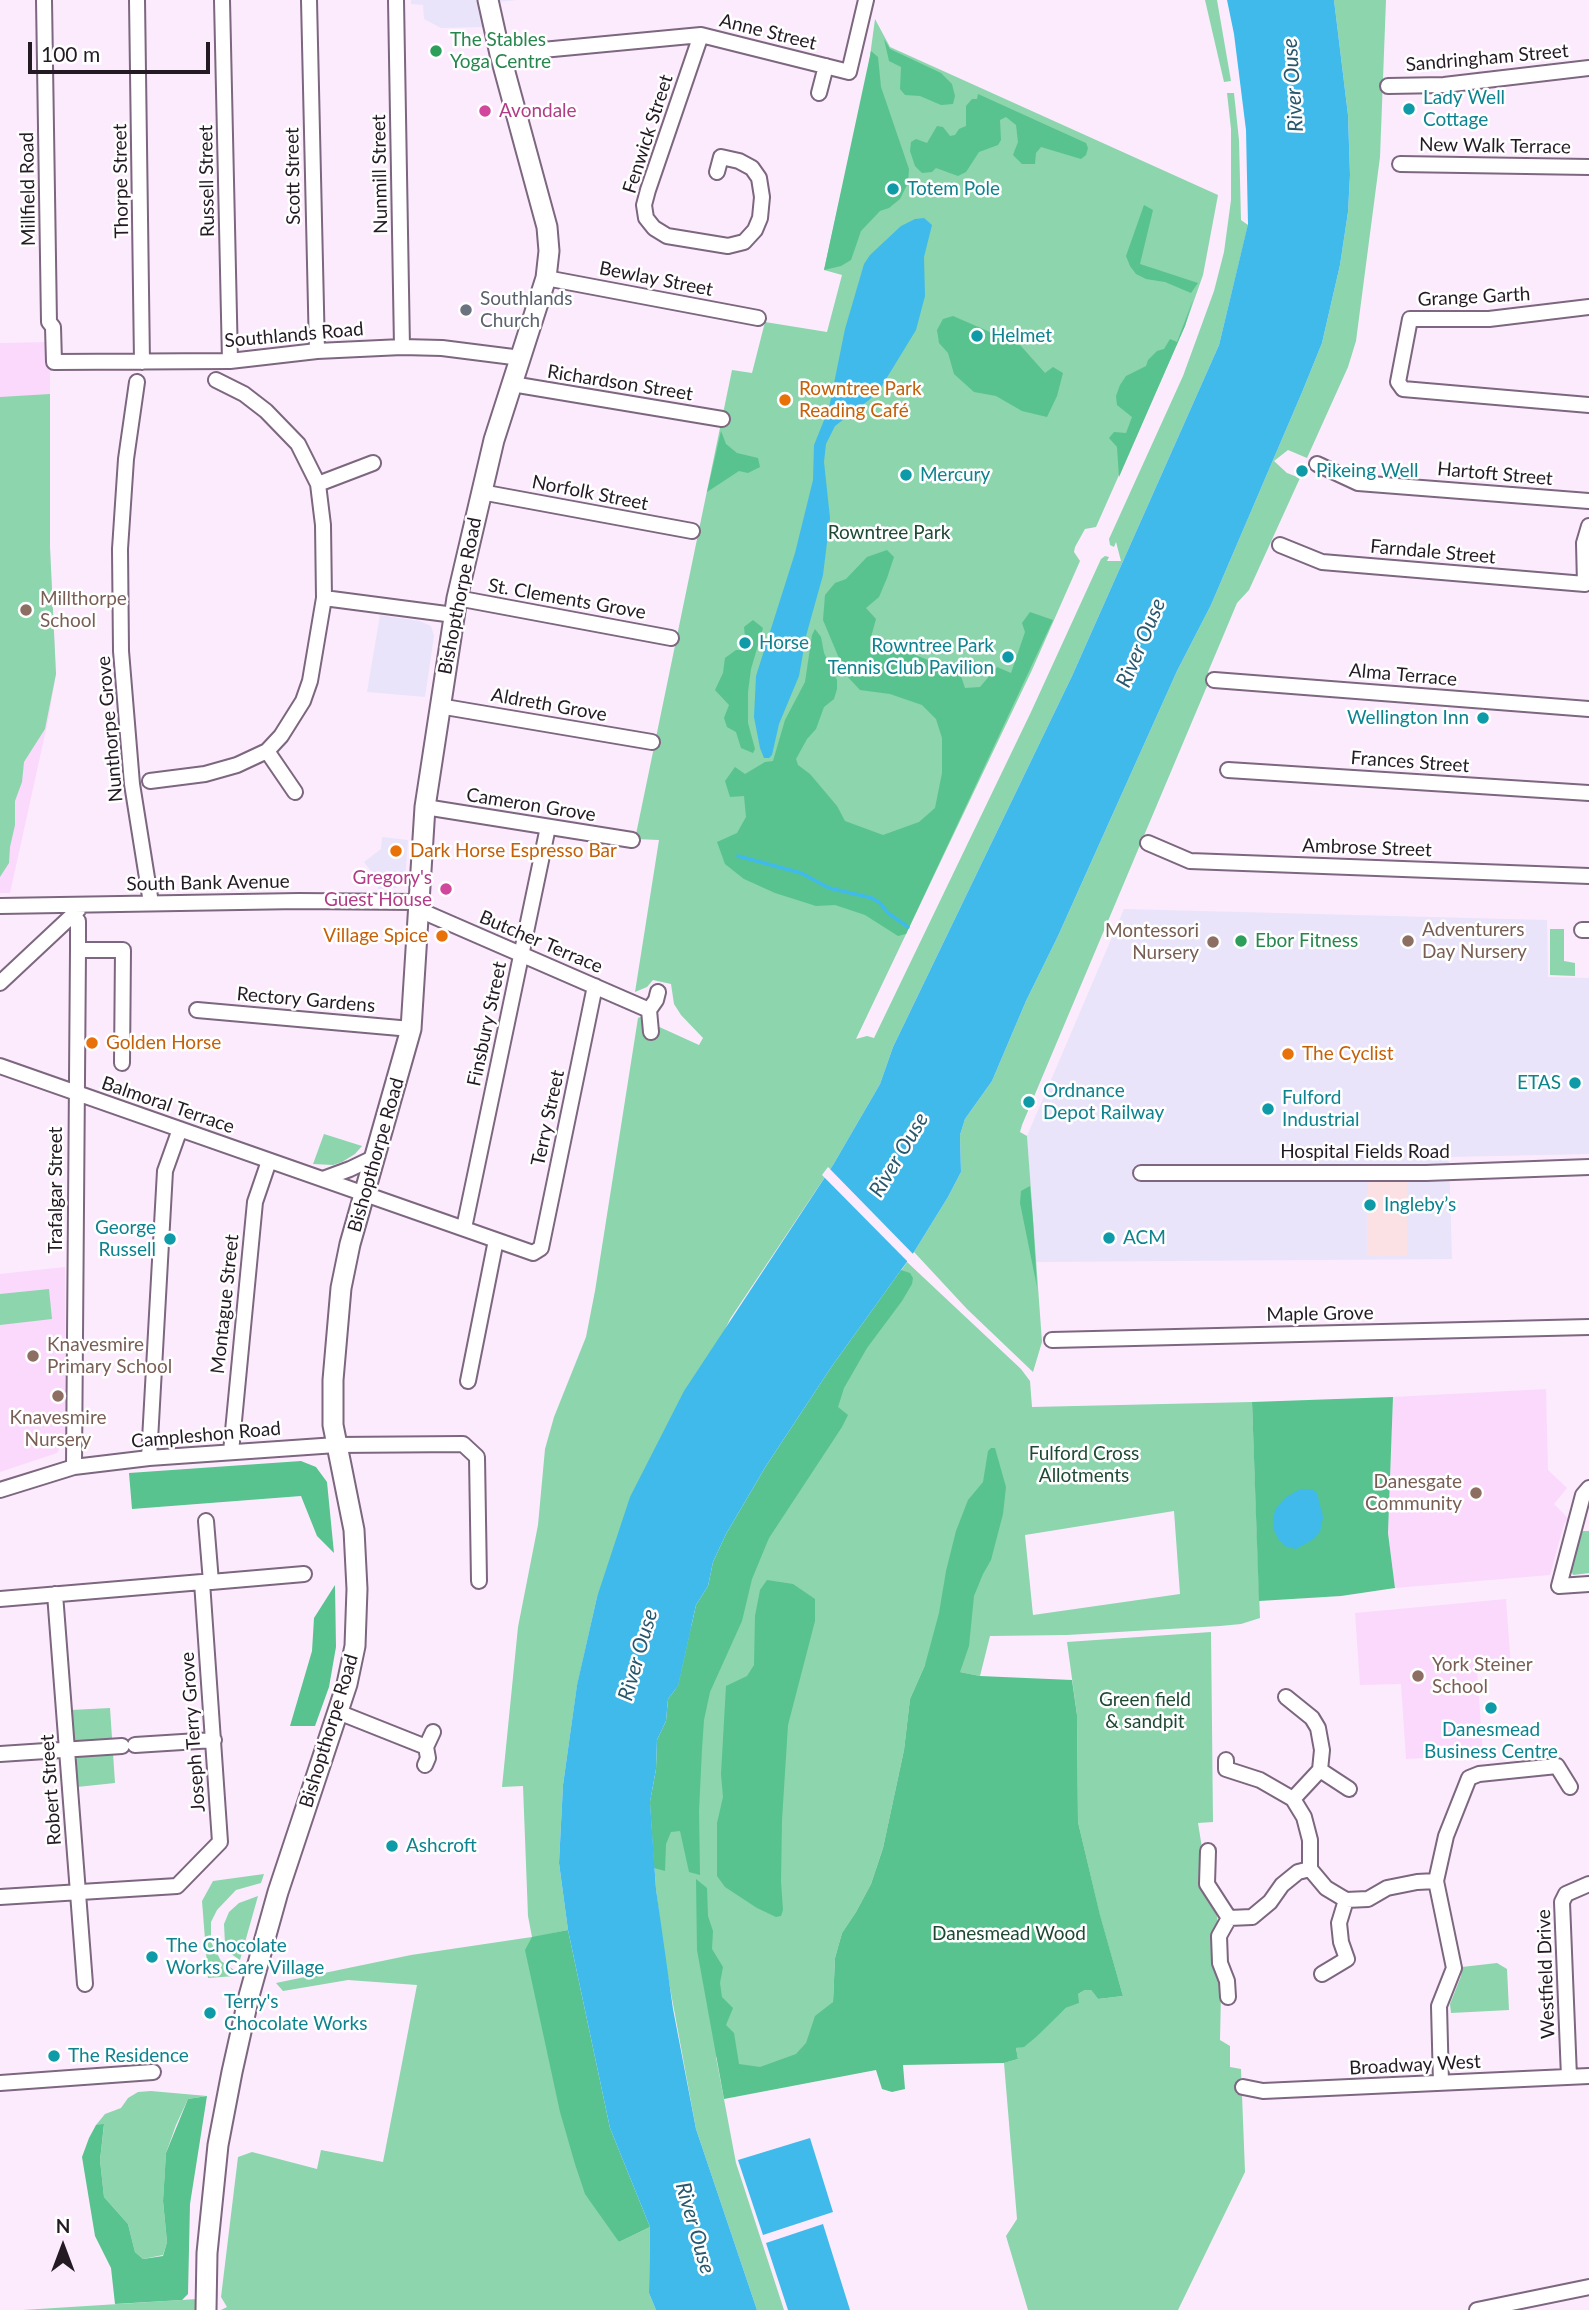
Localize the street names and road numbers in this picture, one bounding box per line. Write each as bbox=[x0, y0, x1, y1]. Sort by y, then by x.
street label: Anne Street bbox=[717, 9, 819, 55]
street label: Sandringham Street bbox=[1405, 40, 1569, 76]
street label: Fenwick Street bbox=[618, 72, 678, 196]
street label: Nunmill Street bbox=[368, 114, 392, 234]
street label: Thorpe Street bbox=[109, 123, 133, 239]
street label: Russell Street bbox=[195, 125, 219, 237]
street label: Scott Street bbox=[281, 127, 305, 225]
street label: Millfield Road bbox=[16, 132, 40, 246]
street label: New Walk Terrace bbox=[1419, 133, 1571, 159]
street label: Bewlay Street bbox=[597, 257, 715, 301]
street label: Grange Garth bbox=[1417, 283, 1531, 311]
street label: Southlands Road bbox=[224, 318, 364, 352]
street label: Richardson Street bbox=[546, 360, 694, 406]
street label: Hartoft Street bbox=[1436, 458, 1554, 490]
street label: Norfolk Street bbox=[530, 471, 650, 515]
street label: Bishopthorpe Road bbox=[434, 516, 486, 676]
street label: Farndale Street bbox=[1369, 535, 1497, 569]
street label: St. Clements Grove bbox=[486, 574, 648, 624]
street label: Nunthorpe Grove bbox=[92, 655, 128, 803]
street label: Alma Terrace bbox=[1348, 659, 1458, 691]
street label: Aldreth Grove bbox=[489, 684, 609, 726]
street label: Frances Street bbox=[1350, 746, 1470, 778]
street label: Cameron Grove bbox=[465, 784, 597, 826]
street label: Ambrose Street bbox=[1302, 834, 1432, 862]
street label: South Bank Avenue bbox=[126, 870, 290, 896]
street label: Butcher Terrace bbox=[476, 906, 606, 978]
street label: Finsbury Street bbox=[463, 960, 511, 1088]
street label: Rectory Gardens bbox=[236, 983, 376, 1017]
street label: Terry Street bbox=[527, 1068, 569, 1168]
street label: Balmoral Terrace bbox=[99, 1072, 237, 1138]
street label: Bishopthorpe Road bbox=[343, 1075, 409, 1235]
street label: Trafalgar Street bbox=[45, 1127, 67, 1253]
street label: Hospital Fields Road bbox=[1280, 1141, 1450, 1163]
street label: Montague Street bbox=[206, 1233, 244, 1375]
street label: Maple Grove bbox=[1266, 1302, 1374, 1326]
street label: Campleshon Road bbox=[130, 1417, 282, 1453]
street label: Joseph Terry Grove bbox=[176, 1651, 210, 1813]
street label: Bishopthorpe Road bbox=[295, 1651, 363, 1811]
street label: Robert Street bbox=[36, 1734, 66, 1846]
street label: Westfield Drive bbox=[1532, 1909, 1560, 2039]
street label: Broadway West bbox=[1349, 2050, 1481, 2080]

